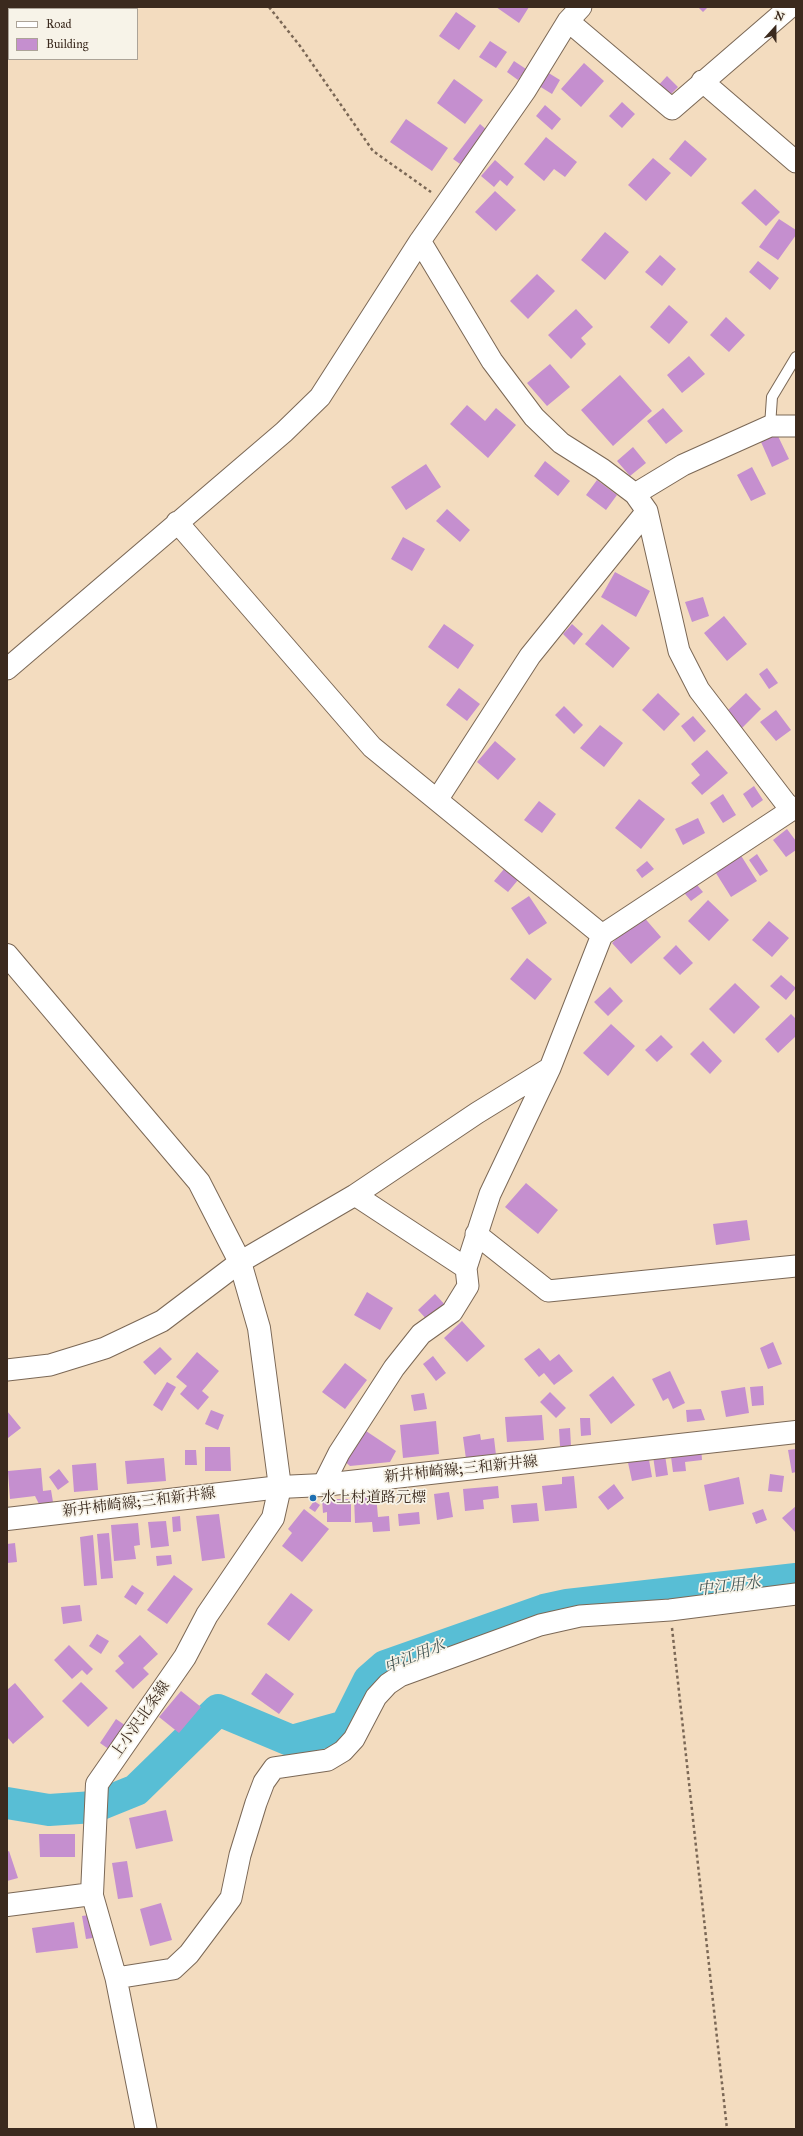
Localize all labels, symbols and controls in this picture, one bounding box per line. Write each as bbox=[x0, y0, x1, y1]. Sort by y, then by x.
legend bbox=[8, 8, 138, 60]
north arrow bbox=[755, 8, 795, 48]
text: N bbox=[773, 9, 786, 24]
text: Road bbox=[46, 17, 72, 31]
text: Building bbox=[46, 37, 88, 51]
street label: 新井柿崎線;三和新井線 bbox=[383, 1453, 539, 1487]
street label: 新井柿崎線;三和新井線 bbox=[61, 1485, 217, 1521]
place label: 水上村道路元標 bbox=[321, 1489, 426, 1507]
marker: 水上村道路元標 bbox=[308, 1493, 318, 1503]
water label: 中江用水 bbox=[696, 1574, 762, 1600]
water label: 中江用水 bbox=[382, 1636, 448, 1678]
street label: 上小沢北条線 bbox=[108, 1678, 174, 1762]

